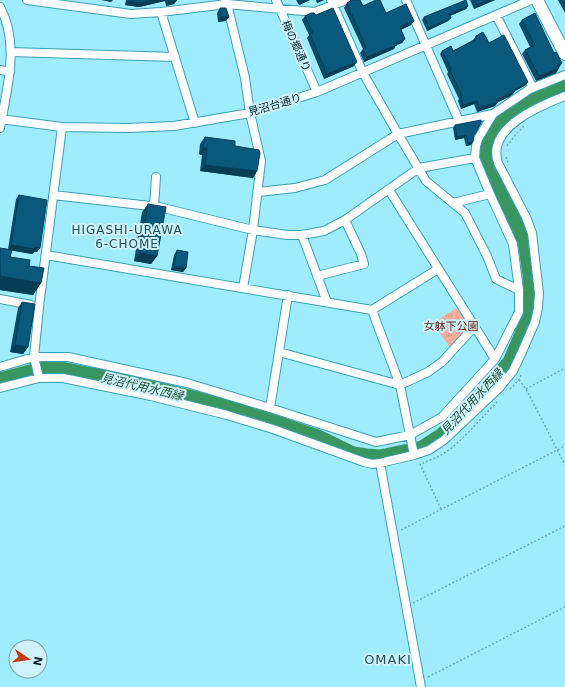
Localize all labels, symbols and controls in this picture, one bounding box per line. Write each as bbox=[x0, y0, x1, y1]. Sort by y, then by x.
street label: 梅の郷通り bbox=[279, 18, 313, 74]
street label: 見沼台通り bbox=[247, 91, 303, 119]
district label: HIGASHI-URAWA 6-CHOME bbox=[71, 223, 183, 251]
park label: 女躰下公園 bbox=[424, 320, 479, 333]
water label: 見沼代用水西縁 bbox=[438, 365, 507, 437]
water label: 見沼代用水西縁 bbox=[99, 371, 186, 404]
north arrow bbox=[8, 639, 48, 679]
district label: OMAKI bbox=[364, 652, 412, 667]
text: N bbox=[30, 655, 45, 667]

